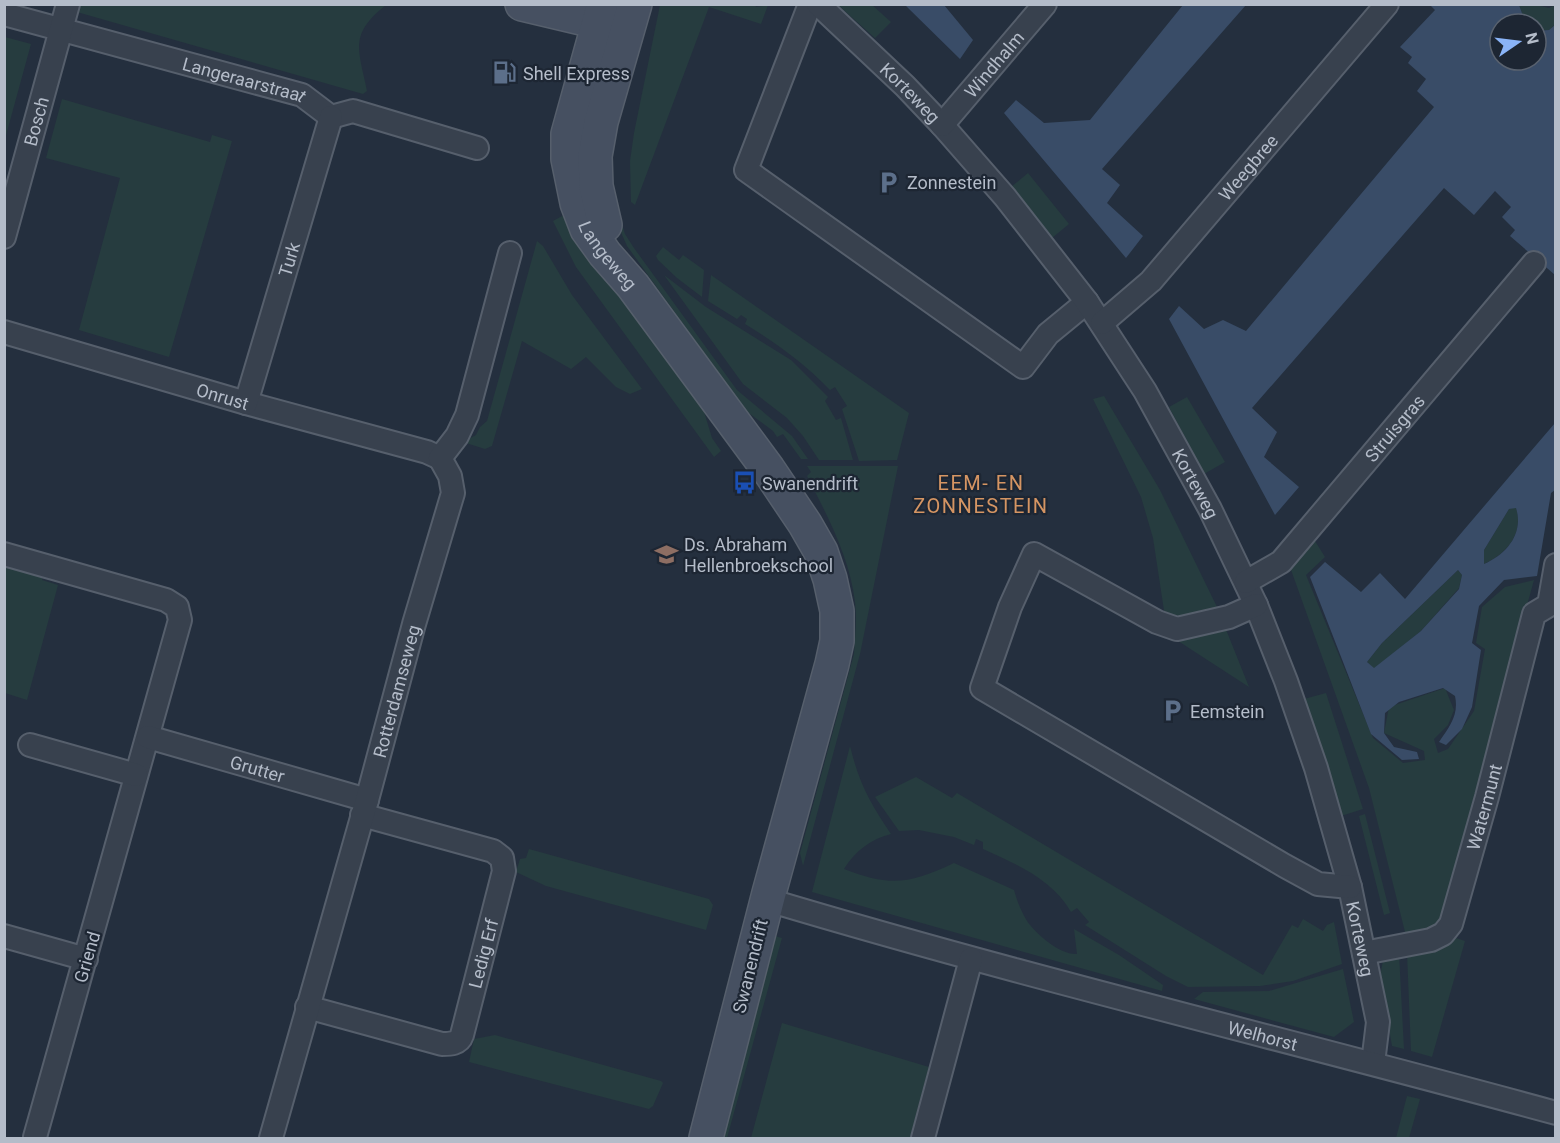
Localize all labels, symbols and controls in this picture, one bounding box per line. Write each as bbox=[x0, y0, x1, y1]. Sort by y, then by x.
north arrow bbox=[1488, 12, 1548, 72]
street label: Windhalm bbox=[960, 27, 1028, 101]
text: N bbox=[1521, 31, 1543, 46]
street label: Langeraarstraat bbox=[180, 53, 311, 106]
street label: Korteweg bbox=[876, 58, 945, 127]
fuel station icon: Shell Express bbox=[492, 60, 518, 86]
place label: Shell Express bbox=[523, 63, 630, 84]
street label: Bosch bbox=[19, 94, 53, 148]
street label: Weegbree bbox=[1214, 130, 1282, 205]
parking icon: Zonnestein bbox=[876, 169, 902, 195]
place label: Zonnestein bbox=[907, 172, 996, 193]
street label: Langeweg bbox=[574, 218, 642, 294]
street label: Turk bbox=[274, 239, 304, 279]
street label: Onrust bbox=[194, 379, 252, 414]
street label: Struisgras bbox=[1360, 390, 1429, 466]
street label: Korteweg bbox=[1168, 445, 1223, 522]
bus stop icon: Swanendrift bbox=[731, 470, 757, 496]
district label: EEM- EN ZONNESTEIN bbox=[913, 471, 1049, 518]
place label: Swanendrift bbox=[762, 473, 858, 494]
place label: Ds. Abraham Hellenbroekschool bbox=[684, 534, 833, 576]
school or university icon: Ds. Abraham Hellenbroekschool bbox=[653, 541, 679, 567]
street label: Rotterdamseweg bbox=[368, 623, 424, 760]
parking icon: Eemstein bbox=[1159, 698, 1185, 724]
place label: Eemstein bbox=[1190, 701, 1264, 722]
street label: Grutter bbox=[228, 751, 287, 786]
street label: Watermunt bbox=[1462, 762, 1506, 853]
street label: Korteweg bbox=[1343, 899, 1379, 978]
street label: Ledig Erf bbox=[464, 916, 502, 990]
street label: Swanendrift bbox=[728, 917, 772, 1015]
street label: Griend bbox=[70, 929, 104, 985]
street label: Welhorst bbox=[1226, 1016, 1300, 1054]

